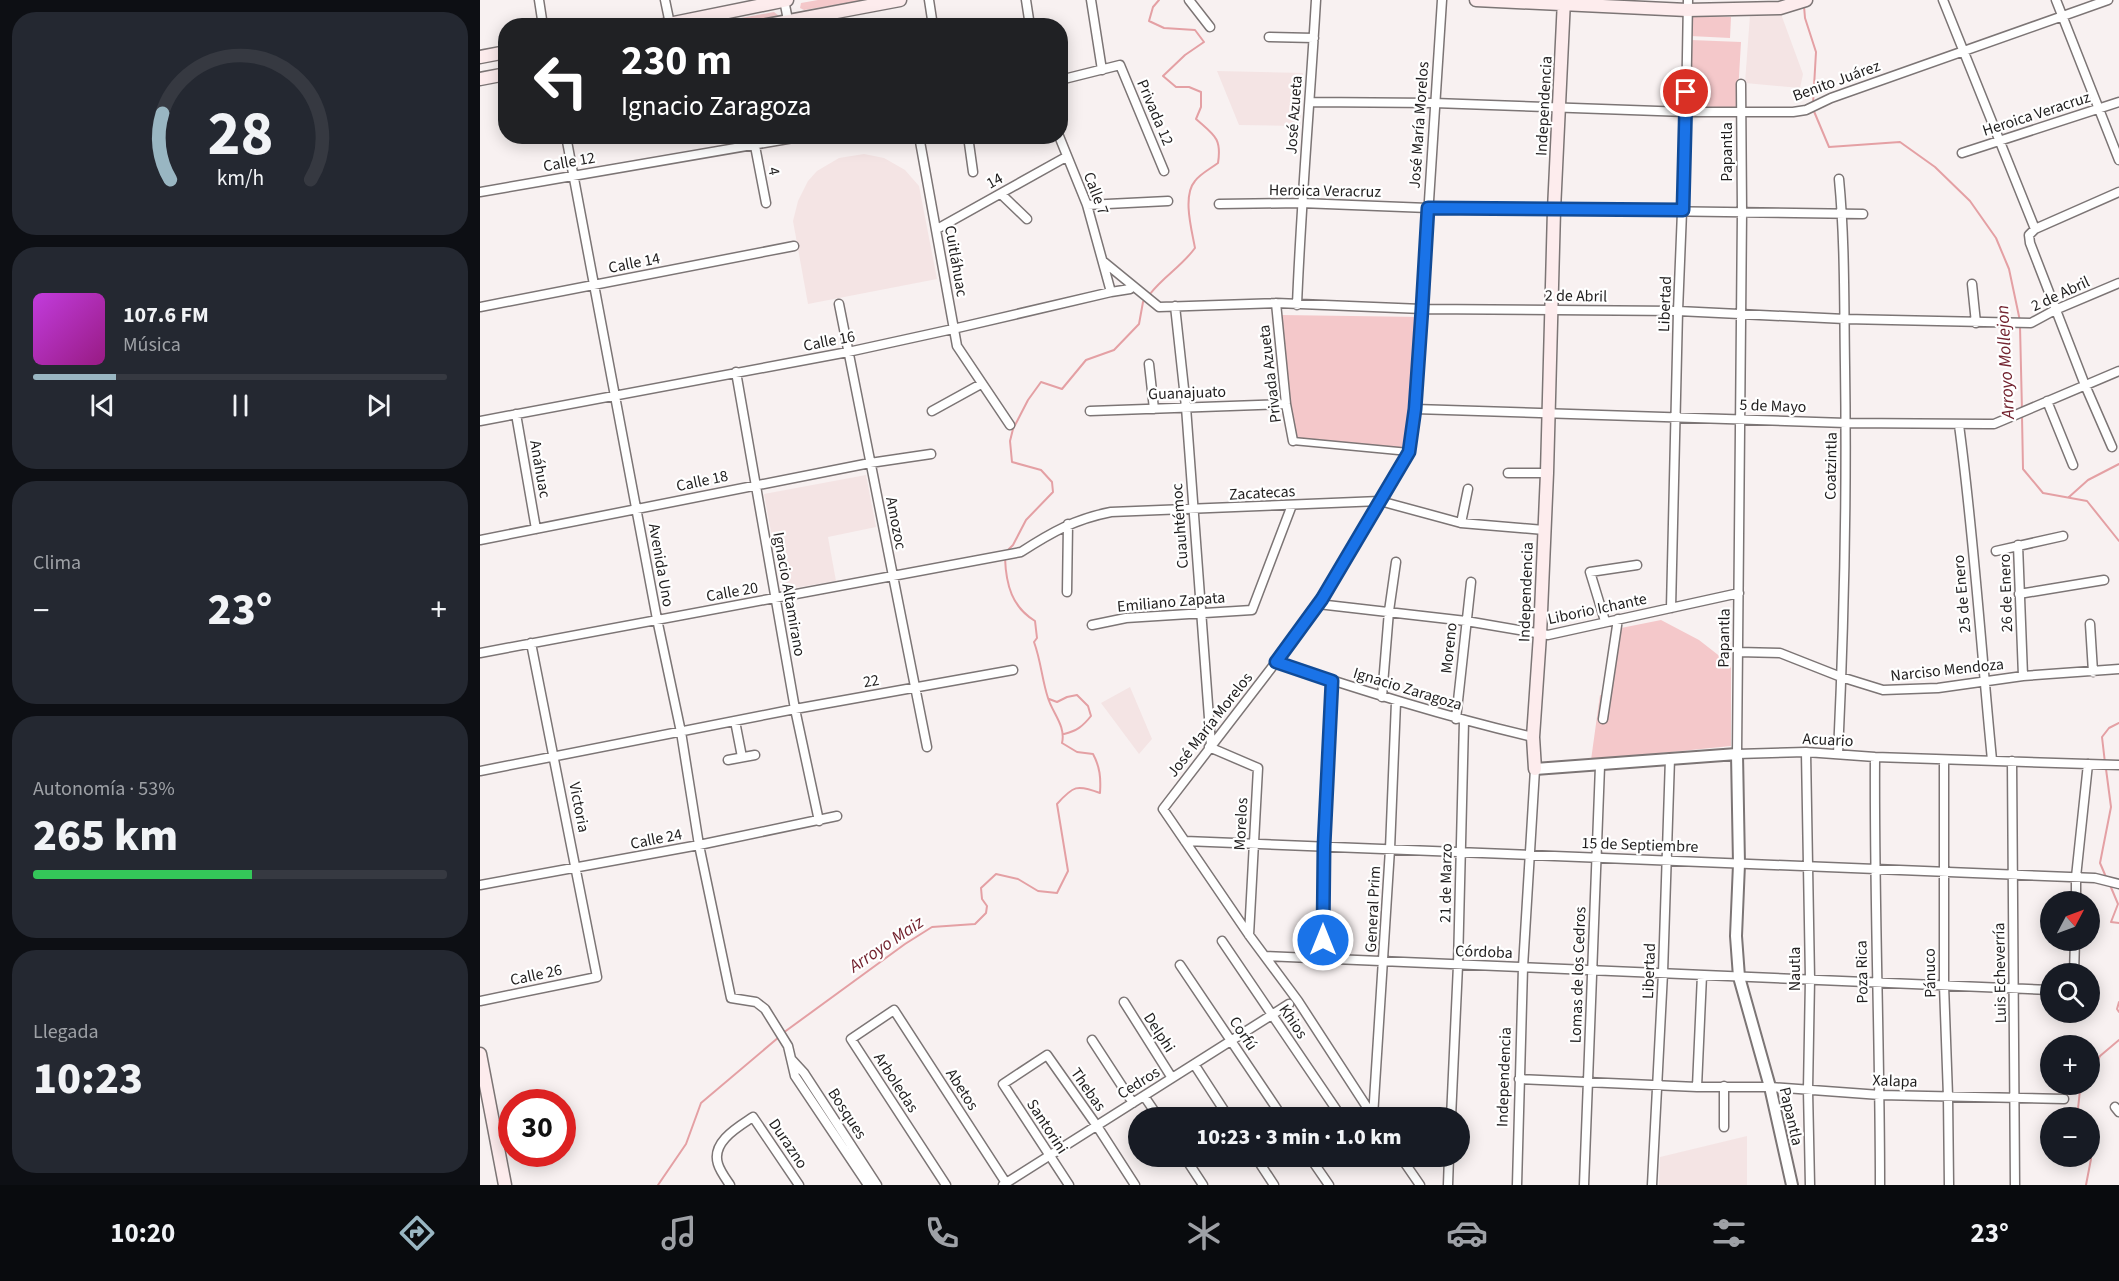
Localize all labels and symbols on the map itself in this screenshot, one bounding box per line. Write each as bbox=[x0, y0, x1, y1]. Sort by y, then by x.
street label: Independencia bbox=[1530, 55, 1558, 157]
street label: Benito Juárez bbox=[1790, 55, 1883, 107]
street label: José María Morelos bbox=[1404, 60, 1434, 190]
pin bbox=[1660, 66, 1711, 117]
street label: José Azueta bbox=[1280, 75, 1308, 155]
street label: Privada 12 bbox=[1131, 76, 1179, 149]
street label: Heroica Veracruz bbox=[1980, 86, 2093, 142]
street label: Papantla bbox=[1716, 122, 1738, 182]
street label: Calle 12 bbox=[541, 147, 597, 177]
street label: 4 bbox=[762, 165, 786, 177]
street label: 14 bbox=[982, 167, 1007, 194]
street label: Calle 7 bbox=[1078, 169, 1114, 218]
street label: Heroica Veracruz bbox=[1269, 179, 1382, 203]
street label: Cuitláhuac bbox=[939, 224, 973, 299]
street label: Calle 14 bbox=[606, 247, 662, 279]
street label: 2 de Abril bbox=[2028, 271, 2093, 317]
street label: Libertad bbox=[1653, 276, 1677, 332]
street label: 2 de Abril bbox=[1545, 284, 1607, 308]
water label: Arroyo Mollejon bbox=[1990, 305, 2021, 420]
street label: Privada Azueta bbox=[1253, 323, 1287, 424]
street label: Calle 16 bbox=[801, 325, 857, 357]
street label: Guanajuato bbox=[1148, 381, 1226, 405]
street label: 5 de Mayo bbox=[1739, 394, 1807, 418]
street label: Coatzintla bbox=[1819, 432, 1843, 500]
street label: Anáhuac bbox=[524, 439, 556, 500]
street label: Calle 18 bbox=[674, 465, 730, 497]
street label: Zacatecas bbox=[1228, 480, 1296, 506]
street label: Cuauhtémoc bbox=[1166, 483, 1194, 569]
street label: Amozoc bbox=[880, 495, 912, 551]
street label: Avenida Uno bbox=[643, 522, 679, 609]
street label: Ignacio Altamirano bbox=[767, 530, 811, 658]
street label: Independencia bbox=[1513, 542, 1539, 642]
street label: 26 de Enero bbox=[1994, 553, 2018, 632]
street label: 25 de Enero bbox=[1948, 554, 1976, 634]
street label: Calle 20 bbox=[704, 577, 760, 607]
street label: Emiliano Zapata bbox=[1116, 586, 1226, 618]
street label: Liborio Ichante bbox=[1546, 588, 1649, 630]
street label: Papantla bbox=[1712, 608, 1736, 668]
street label: Moreno bbox=[1435, 622, 1463, 675]
street label: Narciso Mendoza bbox=[1889, 653, 2005, 687]
street label: Ignacio Zaragoza bbox=[1351, 662, 1465, 716]
street label: José María Morelos bbox=[1162, 667, 1258, 782]
street label: 22 bbox=[861, 669, 881, 693]
street label: Acuario bbox=[1802, 728, 1854, 752]
street label: Victoria bbox=[563, 780, 595, 834]
street label: Morelos bbox=[1229, 797, 1253, 851]
street label: Calle 24 bbox=[628, 823, 684, 855]
street label: 15 de Septiembre bbox=[1581, 832, 1699, 858]
street label: 21 de Marzo bbox=[1434, 843, 1458, 923]
street label: General Prim bbox=[1360, 865, 1386, 953]
north arrow bbox=[2040, 891, 2100, 951]
street label: Lomas de los Cedros bbox=[1565, 906, 1591, 1044]
position arrow bbox=[1291, 908, 1355, 972]
water label: Arroyo Maiz bbox=[843, 910, 929, 979]
street label: Luis Echeverría bbox=[1988, 922, 2012, 1024]
street label: Córdoba bbox=[1455, 940, 1513, 964]
street label: Poza Rica bbox=[1850, 940, 1874, 1004]
street label: Libertad bbox=[1637, 943, 1661, 999]
street label: Nautla bbox=[1784, 947, 1806, 991]
street label: Pánuco bbox=[1919, 948, 1941, 998]
street label: Calle 26 bbox=[508, 959, 564, 991]
street label: Khios bbox=[1274, 1000, 1313, 1043]
street label: Delphi bbox=[1138, 1008, 1180, 1057]
street label: Corfú bbox=[1224, 1012, 1263, 1055]
street label: Independencia bbox=[1491, 1027, 1517, 1127]
street label: Arboledas bbox=[869, 1048, 924, 1117]
street label: Cedros bbox=[1113, 1061, 1164, 1105]
street label: Thebas bbox=[1065, 1063, 1111, 1116]
street label: Abetos bbox=[940, 1064, 984, 1115]
street label: Xalapa bbox=[1872, 1069, 1918, 1093]
street label: Bosques bbox=[822, 1084, 872, 1144]
street label: Papantla bbox=[1774, 1085, 1808, 1148]
speed limit sign: 30 bbox=[498, 1089, 576, 1167]
street label: Santorini bbox=[1021, 1095, 1073, 1158]
street label: Durazno bbox=[763, 1114, 813, 1173]

